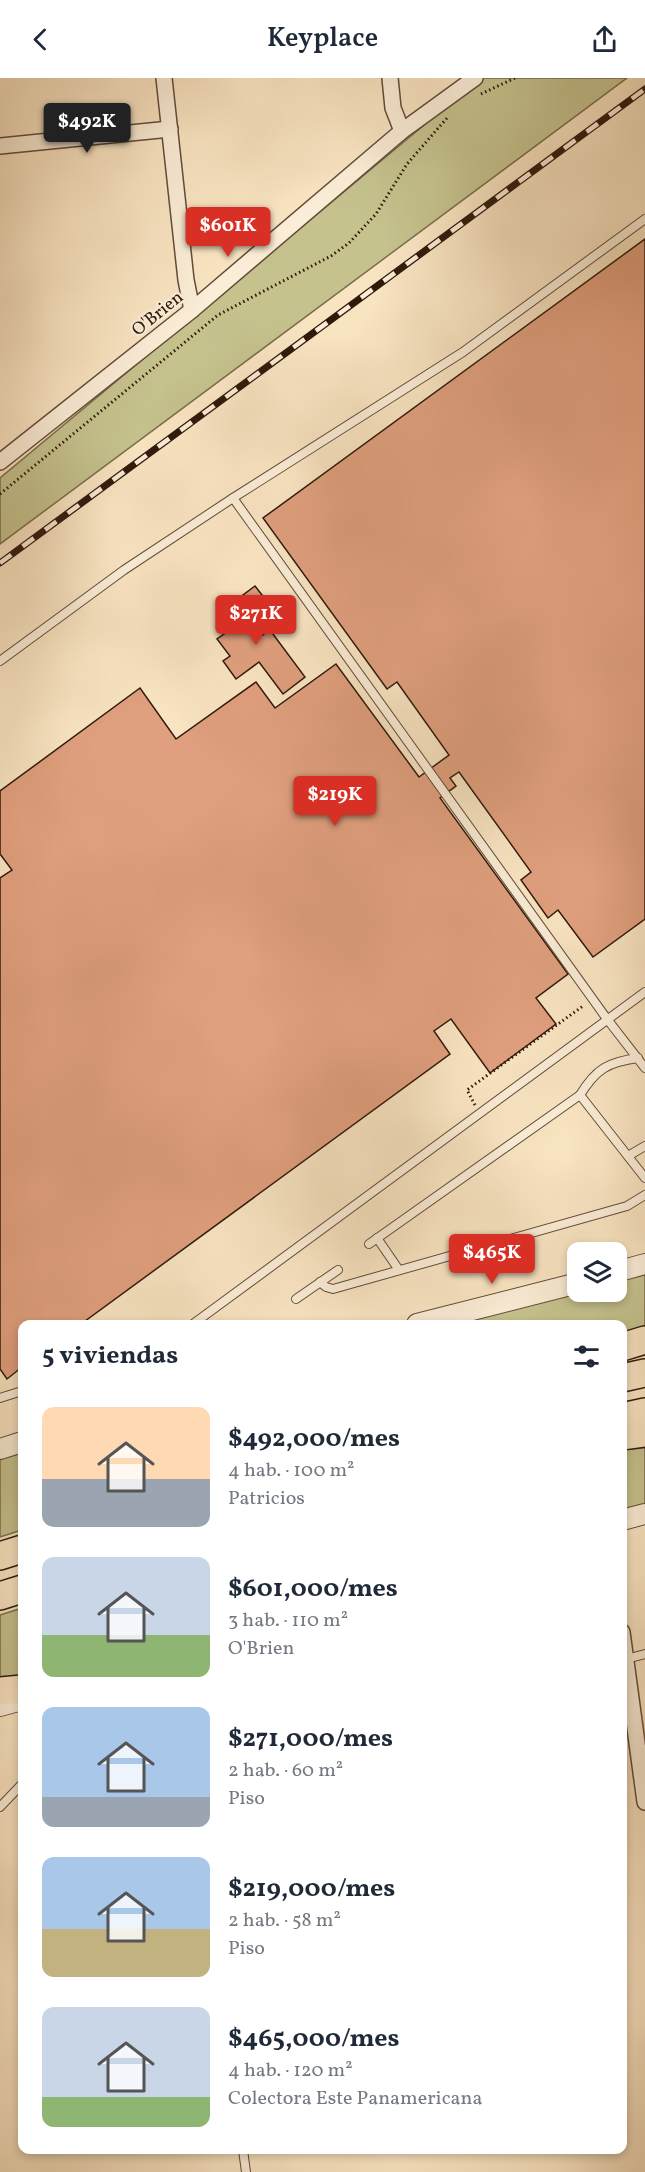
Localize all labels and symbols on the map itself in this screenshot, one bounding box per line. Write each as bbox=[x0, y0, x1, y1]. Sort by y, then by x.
pin: $492K bbox=[45, 103, 129, 154]
pin: $601K bbox=[186, 207, 270, 258]
street label: O'Brien bbox=[127, 285, 189, 343]
pin: $271K bbox=[214, 595, 298, 646]
pin: $219K bbox=[293, 776, 377, 827]
pin: $465K bbox=[450, 1234, 534, 1285]

